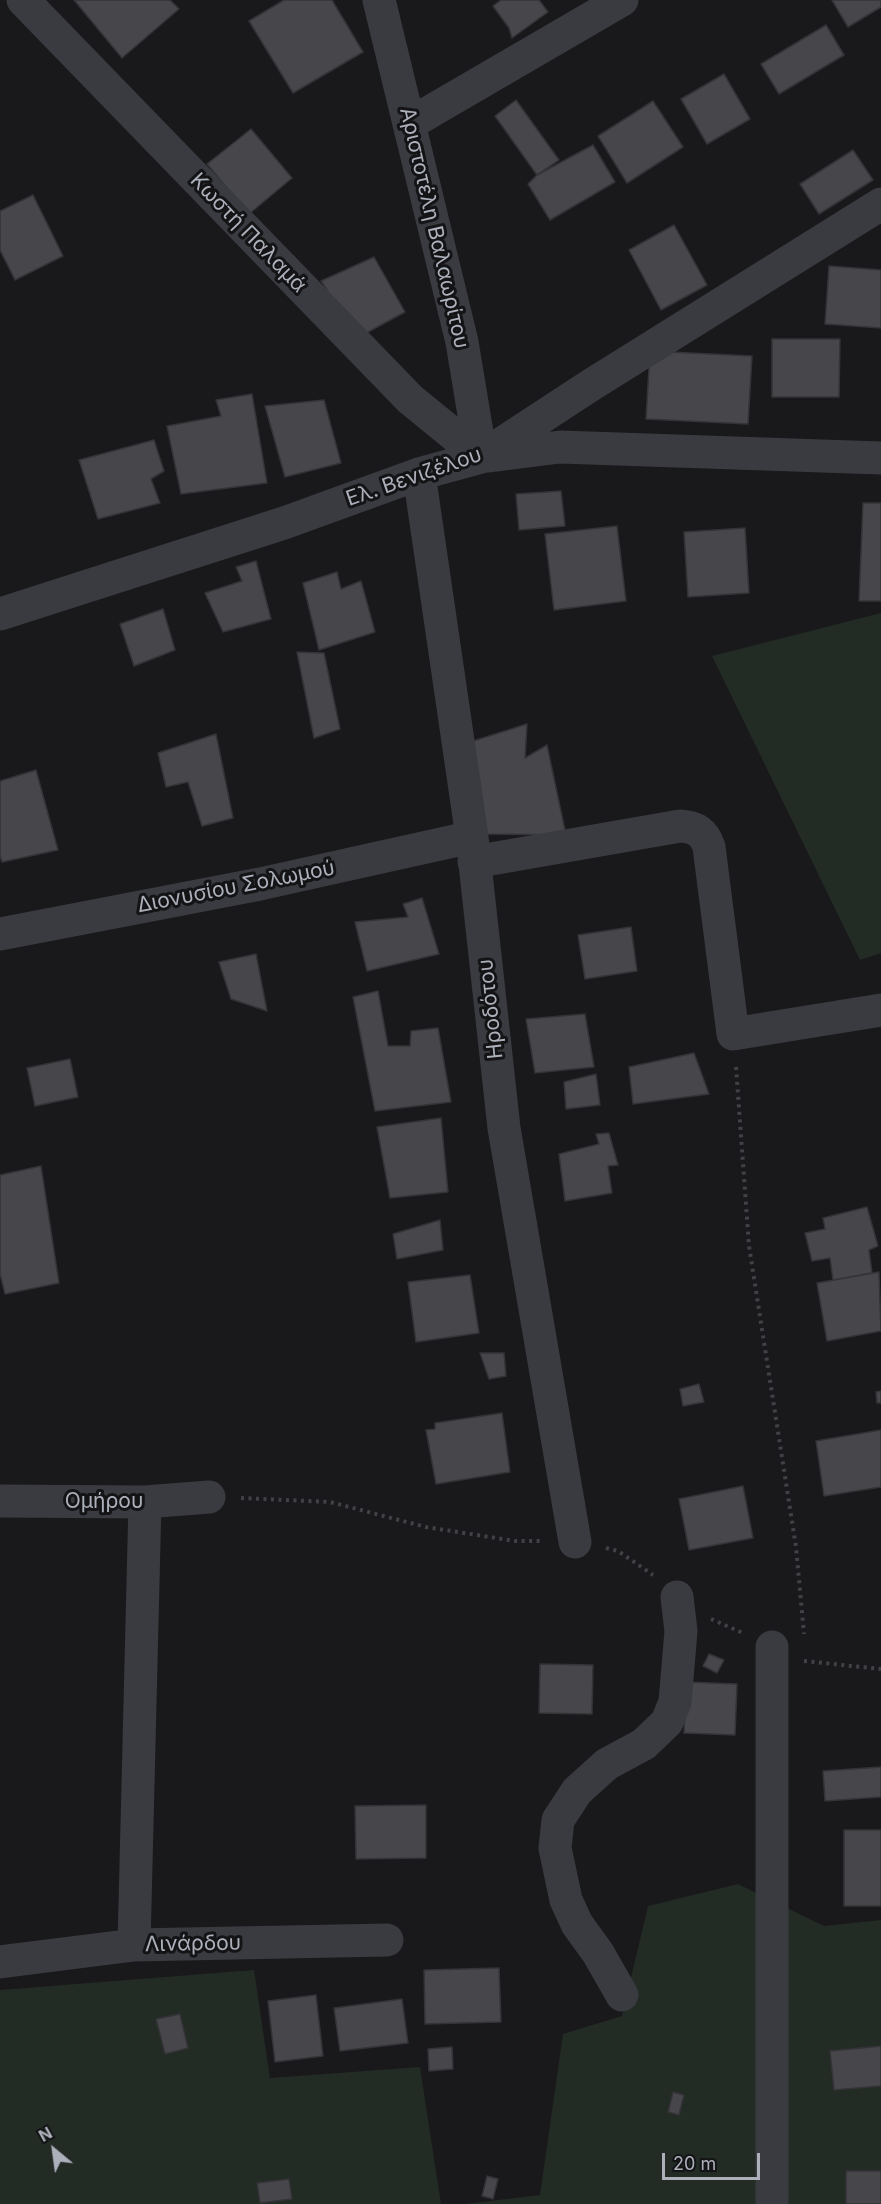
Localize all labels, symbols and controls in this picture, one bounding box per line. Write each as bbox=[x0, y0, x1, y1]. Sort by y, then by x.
street label: Αριστοτέλη Βαλαωρίτου bbox=[394, 105, 474, 351]
street label: Κωστή Παλαμά bbox=[185, 168, 311, 298]
street label: Ελ. Βενιζέλου bbox=[343, 442, 485, 512]
street label: Διονυσίου Σολωμού bbox=[135, 855, 337, 919]
street label: Ηροδότου bbox=[473, 958, 509, 1060]
street label: Ομήρου bbox=[65, 1489, 143, 1515]
street label: Λινάρδου bbox=[145, 1931, 241, 1957]
north arrow bbox=[24, 2120, 84, 2180]
text: N bbox=[35, 2123, 55, 2146]
scale bar bbox=[665, 2141, 762, 2179]
text: 20 m bbox=[673, 2153, 716, 2174]

